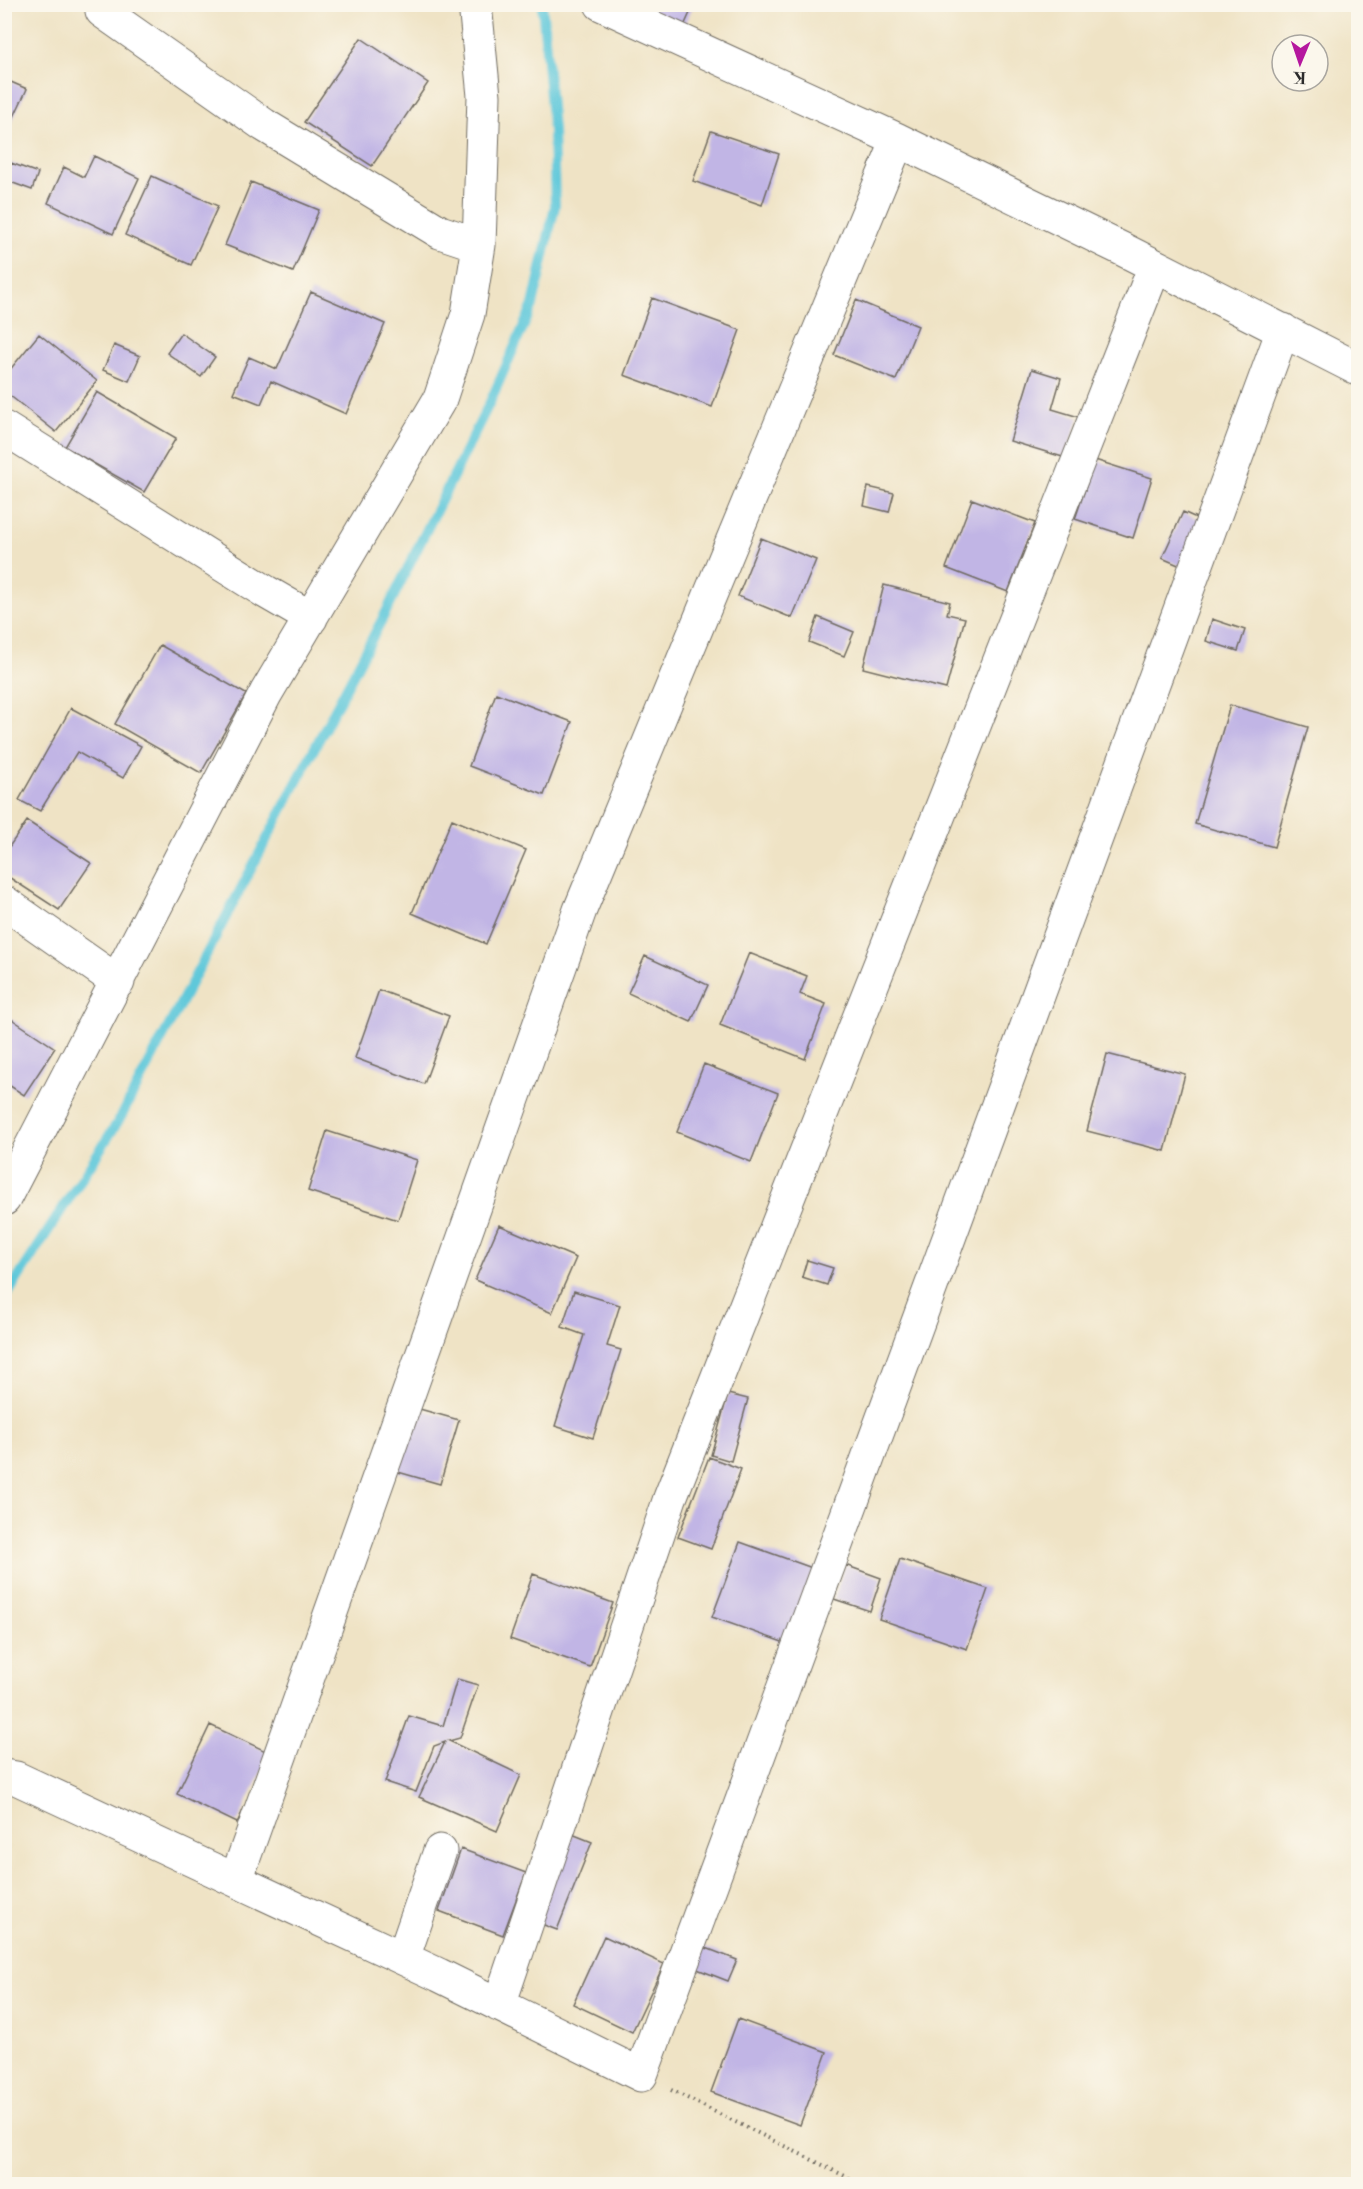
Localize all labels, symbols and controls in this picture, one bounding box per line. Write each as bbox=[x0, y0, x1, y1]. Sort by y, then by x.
north arrow bbox=[1270, 33, 1330, 93]
text: K bbox=[1292, 67, 1306, 87]

